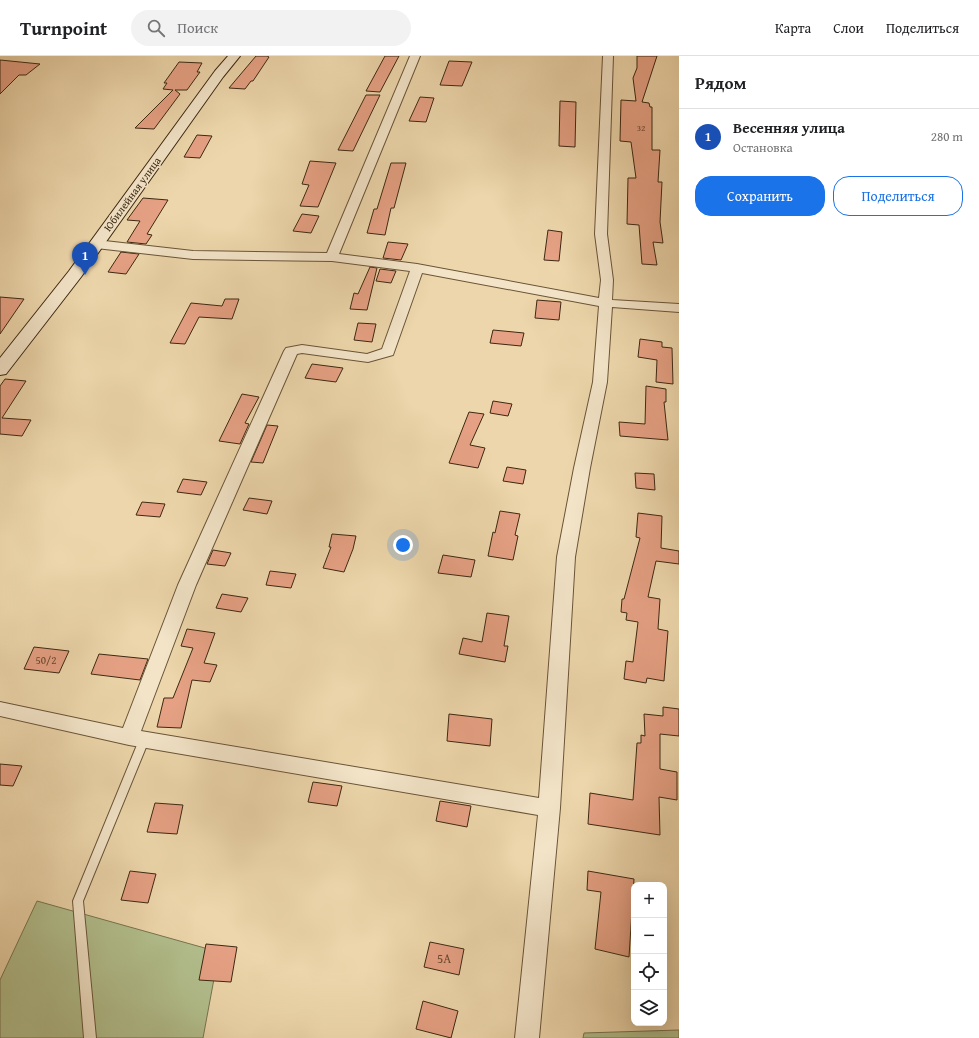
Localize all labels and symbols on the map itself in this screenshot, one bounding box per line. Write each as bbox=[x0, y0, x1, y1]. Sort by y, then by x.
house number: 32 bbox=[637, 121, 645, 134]
street label: Юбилейная улица bbox=[99, 153, 165, 235]
pin: 1 bbox=[72, 242, 98, 275]
your location bbox=[393, 535, 413, 555]
house number: 50/2 bbox=[35, 652, 57, 668]
house number: 5А bbox=[437, 949, 451, 968]

